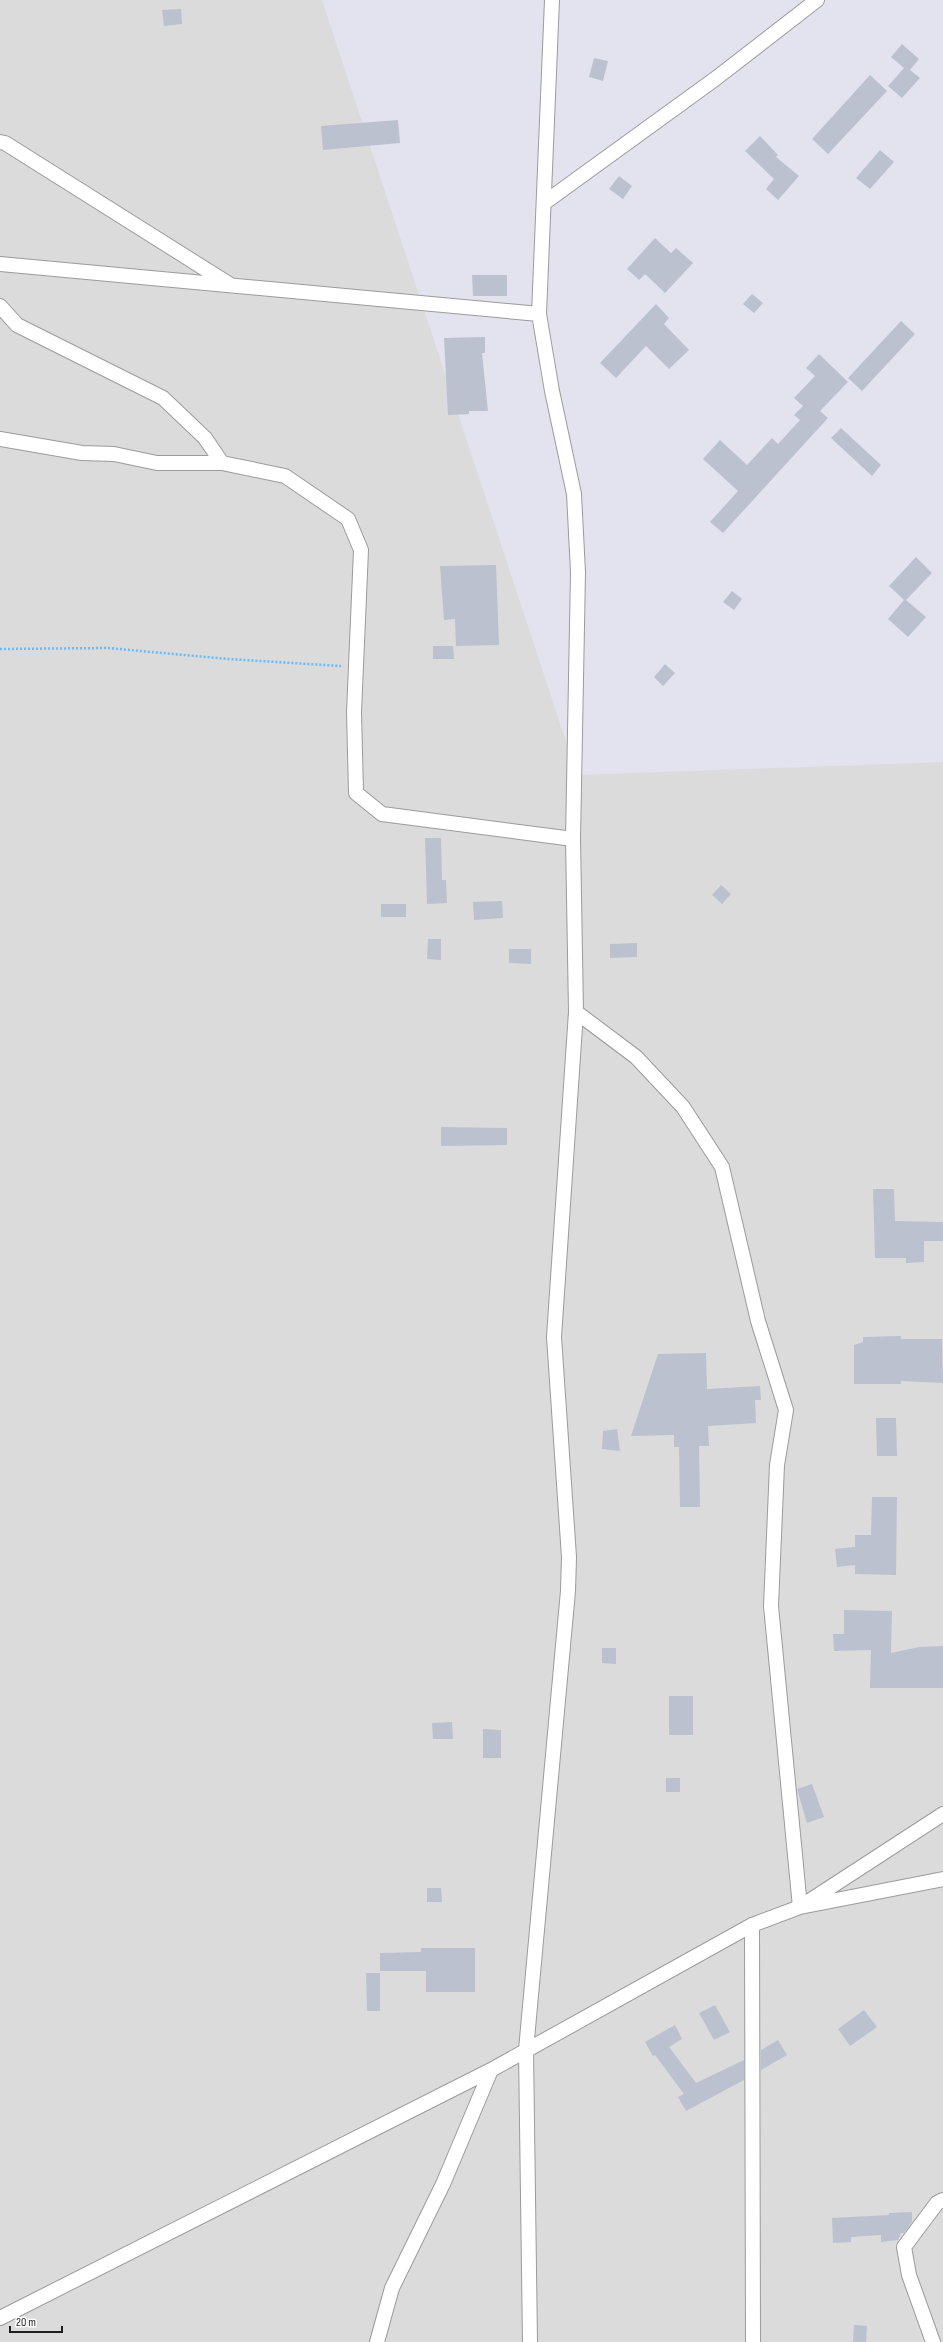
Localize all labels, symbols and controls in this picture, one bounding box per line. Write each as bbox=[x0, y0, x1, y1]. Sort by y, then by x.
scale bar bbox=[10, 2308, 62, 2334]
text: 20 m bbox=[16, 2315, 36, 2330]

